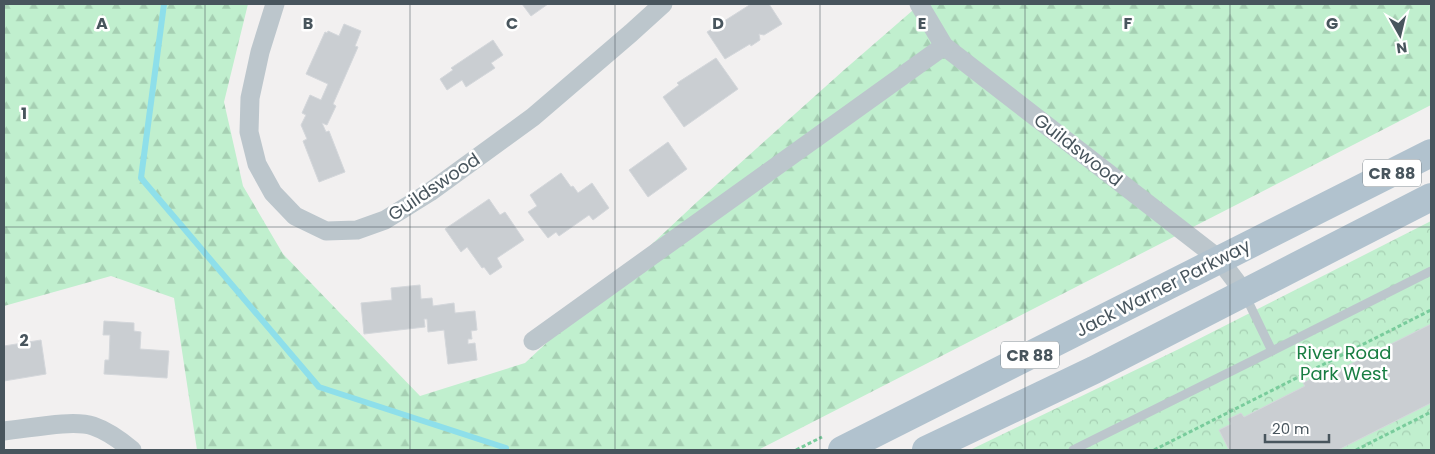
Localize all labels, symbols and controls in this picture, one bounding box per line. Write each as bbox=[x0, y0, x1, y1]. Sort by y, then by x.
north arrow bbox=[1375, 10, 1425, 60]
text: A bbox=[96, 12, 108, 35]
text: B bbox=[303, 12, 313, 35]
text: C bbox=[506, 12, 518, 35]
text: D bbox=[712, 12, 724, 35]
text: E bbox=[918, 12, 926, 35]
text: F bbox=[1124, 12, 1133, 35]
text: G bbox=[1326, 12, 1338, 35]
text: N bbox=[1395, 37, 1408, 59]
text: 1 bbox=[21, 102, 27, 125]
street label: Guildswood bbox=[1029, 107, 1128, 192]
street label: Guildswood bbox=[383, 147, 485, 227]
road number: CR 88 bbox=[1363, 160, 1421, 187]
street label: Jack Warner Parkway bbox=[1071, 233, 1254, 343]
text: 2 bbox=[19, 329, 29, 352]
park label: River Road Park West bbox=[1297, 340, 1391, 386]
road number: CR 88 bbox=[1001, 342, 1059, 368]
scale bar bbox=[1265, 412, 1329, 444]
text: 20 m bbox=[1272, 418, 1310, 439]

